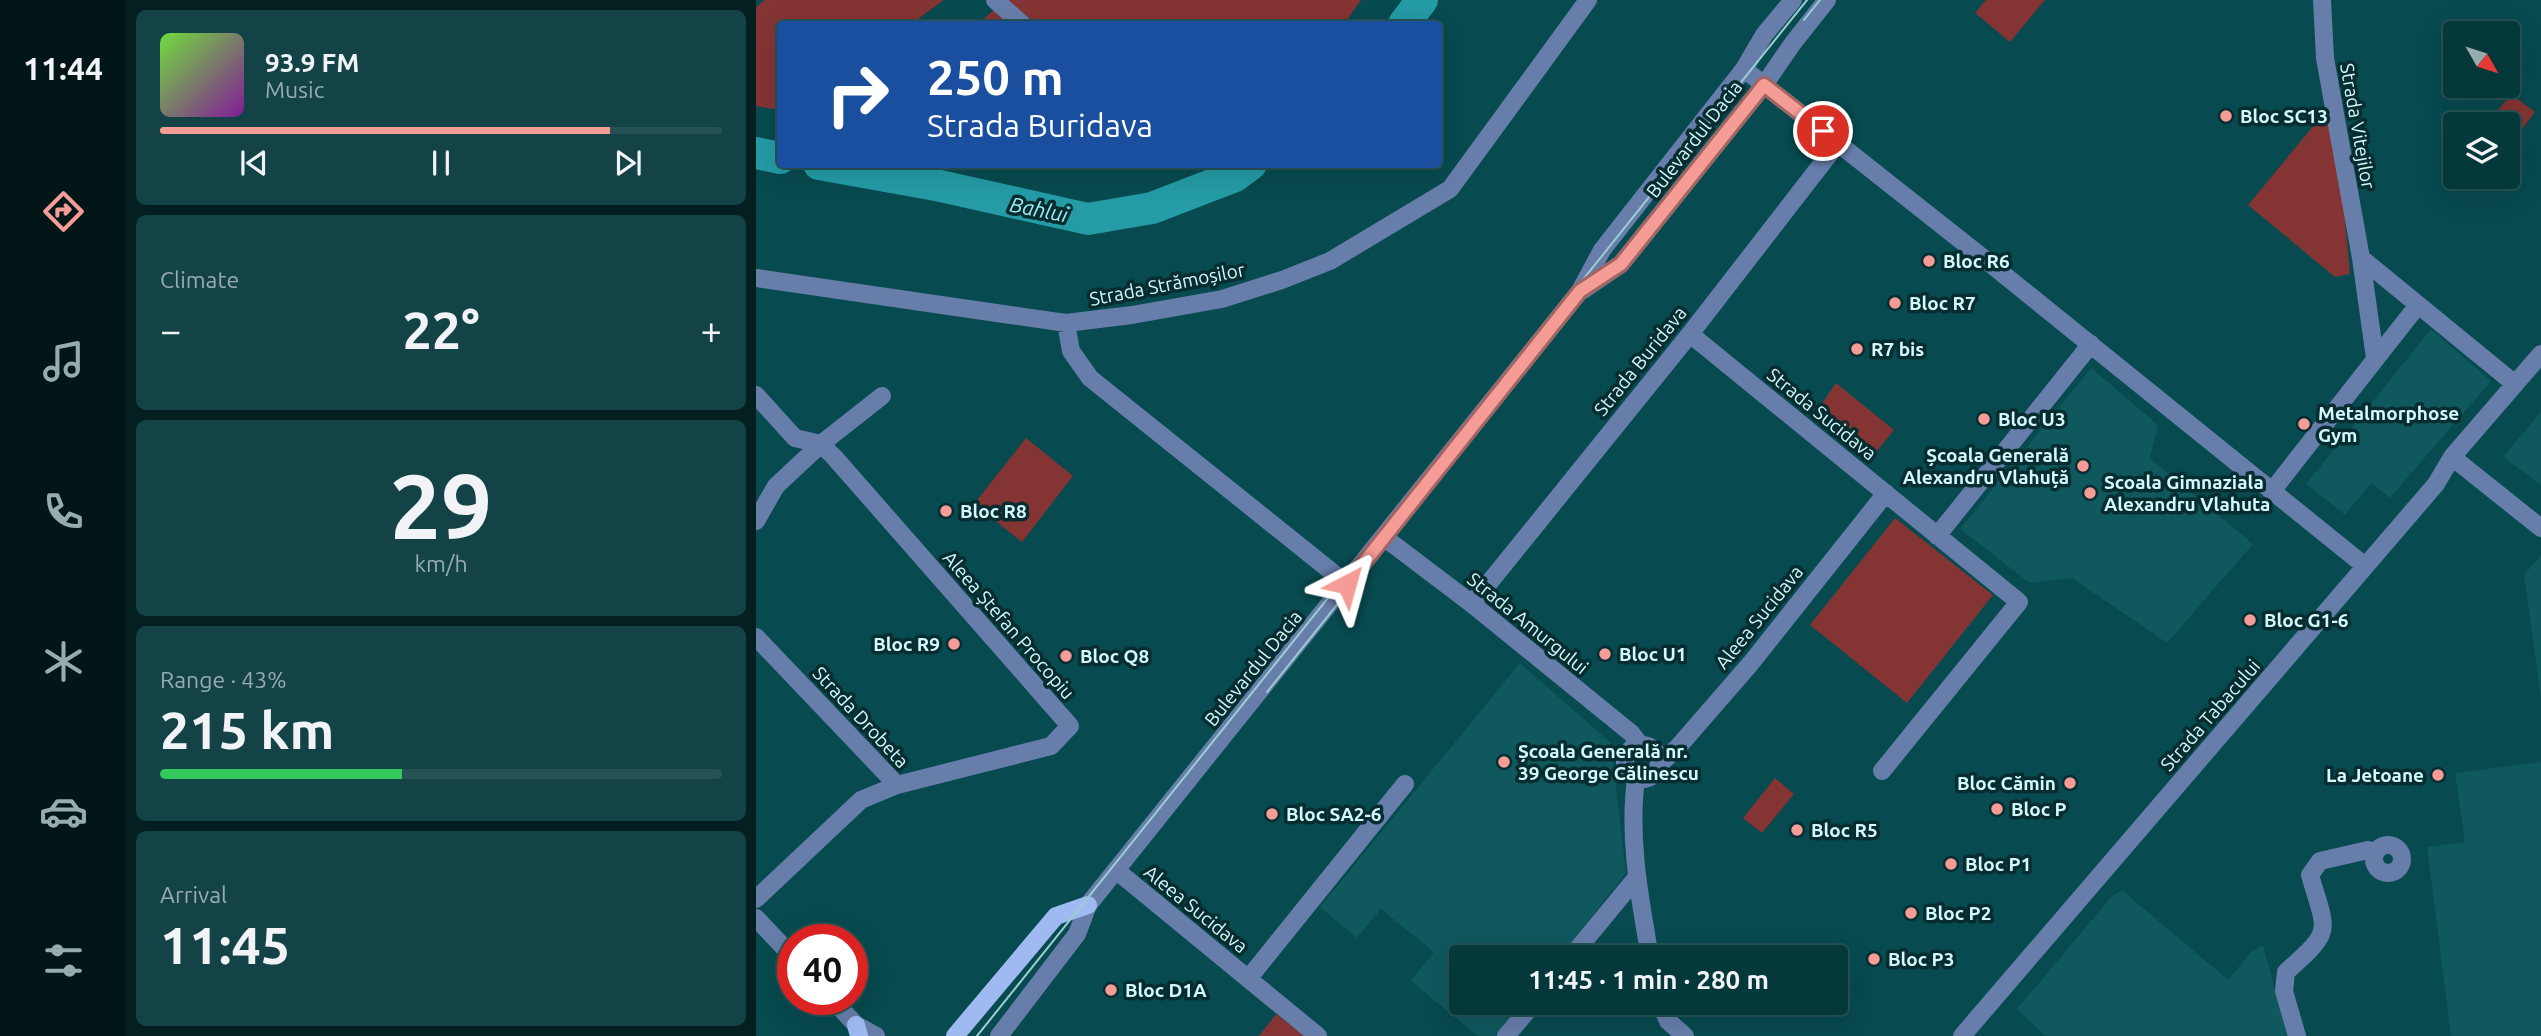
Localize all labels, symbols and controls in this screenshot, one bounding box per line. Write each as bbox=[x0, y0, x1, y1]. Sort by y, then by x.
north arrow bbox=[2443, 21, 2520, 98]
map controls bbox=[2443, 21, 2520, 189]
text: 93.9 FM bbox=[265, 48, 359, 77]
icon: right bbox=[812, 49, 903, 140]
text: 250 m bbox=[927, 49, 1064, 104]
text: 11:44 bbox=[23, 50, 103, 86]
street label: Strada Vitejilor bbox=[2336, 61, 2380, 191]
street label: Bulevardul Dacia bbox=[1642, 76, 1746, 202]
text: Music bbox=[265, 77, 324, 102]
pin bbox=[1793, 101, 1853, 161]
place label: Bloc SC13 bbox=[2240, 105, 2328, 127]
text: Strada Buridava bbox=[927, 107, 1153, 143]
marker: Bloc SC13 bbox=[2218, 108, 2234, 124]
icon: arrive bbox=[1804, 112, 1842, 150]
button: layers bbox=[2443, 112, 2520, 189]
icon: previous bbox=[235, 144, 273, 182]
icon: pause bbox=[422, 144, 460, 182]
icon: next bbox=[609, 144, 647, 182]
icon: directions bbox=[39, 187, 88, 236]
water label: Bahlui bbox=[1008, 192, 1071, 227]
place label: Bloc R6 bbox=[1943, 250, 2010, 272]
marker: Bloc R6 bbox=[1921, 253, 1937, 269]
street label: Strada Strămoșilor bbox=[1088, 258, 1246, 310]
text: Climate bbox=[160, 267, 239, 292]
place label: Bloc R7 bbox=[1909, 292, 1976, 314]
marker: Bloc R7 bbox=[1887, 295, 1903, 311]
text: 22° bbox=[402, 301, 480, 359]
street label: Strada Buridava bbox=[1589, 302, 1691, 420]
text: − bbox=[160, 309, 181, 351]
text: + bbox=[701, 309, 722, 351]
icon: music bbox=[39, 337, 88, 386]
place label: R7 bis bbox=[1871, 338, 1924, 360]
marker: R7 bis bbox=[1849, 341, 1865, 357]
street label: Strada Sucidava bbox=[1763, 363, 1881, 465]
place label: Metalmorphose Gym bbox=[2318, 402, 2459, 446]
place label: Bloc U3 bbox=[1998, 408, 2066, 430]
marker: Bloc U3 bbox=[1976, 411, 1992, 427]
marker: Metalmorphose Gym bbox=[2296, 416, 2312, 432]
place label: Școala Generală Alexandru Vlahuță bbox=[1903, 444, 2069, 488]
text: 29 bbox=[390, 454, 492, 556]
marker: Școala Generală Alexandru Vlahuță bbox=[2075, 458, 2091, 474]
place label: Scoala Gimnaziala Alexandru Vlahuta bbox=[2104, 471, 2270, 515]
marker: Scoala Gimnaziala Alexandru Vlahuta bbox=[2082, 485, 2098, 501]
icon: phone bbox=[39, 487, 88, 536]
place label: Bloc R8 bbox=[960, 500, 1027, 522]
marker: Bloc R8 bbox=[938, 503, 954, 519]
street label: Aleea Ștefan Procopiu bbox=[939, 547, 1079, 703]
position arrow bbox=[1310, 547, 1384, 621]
text: km/h bbox=[414, 551, 468, 576]
street label: Aleea Sucidava bbox=[1711, 561, 1807, 673]
street label: Strada Amurgului bbox=[1463, 568, 1593, 678]
street label: Bulevardul Dacia bbox=[1200, 606, 1306, 730]
place label: Bloc G1-6 bbox=[2264, 609, 2348, 631]
marker: Bloc G1-6 bbox=[2242, 612, 2258, 628]
place label: Bloc R9 bbox=[873, 633, 940, 655]
marker: Bloc R9 bbox=[946, 636, 962, 652]
icon: climate bbox=[39, 637, 88, 686]
place label: Bloc U1 bbox=[1619, 643, 1687, 665]
place label: Bloc Q8 bbox=[1080, 645, 1149, 667]
marker: Bloc U1 bbox=[1597, 646, 1613, 662]
marker: Bloc Q8 bbox=[1058, 648, 1074, 664]
street label: Strada Tabacului bbox=[2156, 655, 2264, 775]
street label: Strada Drobeta bbox=[809, 662, 913, 772]
text: Range · 43% bbox=[160, 667, 287, 692]
text: 215 km bbox=[160, 701, 334, 759]
place label: Școala Generală nr. 39 George Călinescu bbox=[1518, 740, 1699, 784]
marker: Școala Generală nr. 39 George Călinescu bbox=[1496, 754, 1512, 770]
place label: La Jetoane bbox=[2326, 764, 2424, 786]
marker: La Jetoane bbox=[2430, 767, 2446, 783]
place label: Bloc Cămin bbox=[1957, 772, 2056, 794]
marker: Bloc Cămin bbox=[2062, 775, 2078, 791]
icon: car bbox=[39, 787, 88, 836]
place label: Bloc P bbox=[2011, 798, 2067, 820]
marker: Bloc P bbox=[1989, 801, 2005, 817]
place label: Bloc SA2-6 bbox=[1286, 803, 1381, 825]
marker: Bloc SA2-6 bbox=[1264, 806, 1280, 822]
place label: Bloc R5 bbox=[1811, 819, 1878, 841]
marker: Bloc R5 bbox=[1789, 822, 1805, 838]
place label: Bloc P1 bbox=[1965, 853, 2031, 875]
marker: Bloc P1 bbox=[1943, 856, 1959, 872]
street label: Aleea Sucidava bbox=[1140, 861, 1252, 957]
text: Arrival bbox=[160, 882, 227, 907]
place label: Bloc P2 bbox=[1925, 902, 1991, 924]
marker: Bloc P2 bbox=[1903, 905, 1919, 921]
text: 11:45 bbox=[160, 916, 290, 974]
speed limit sign: 40 bbox=[777, 924, 868, 1015]
icon: filters bbox=[39, 936, 88, 985]
place label: Bloc P3 bbox=[1888, 948, 1954, 970]
marker: Bloc P3 bbox=[1866, 951, 1882, 967]
text: 11:45 · 1 min · 280 m bbox=[1528, 965, 1769, 994]
place label: Bloc D1A bbox=[1125, 979, 1207, 1001]
marker: Bloc D1A bbox=[1103, 982, 1119, 998]

